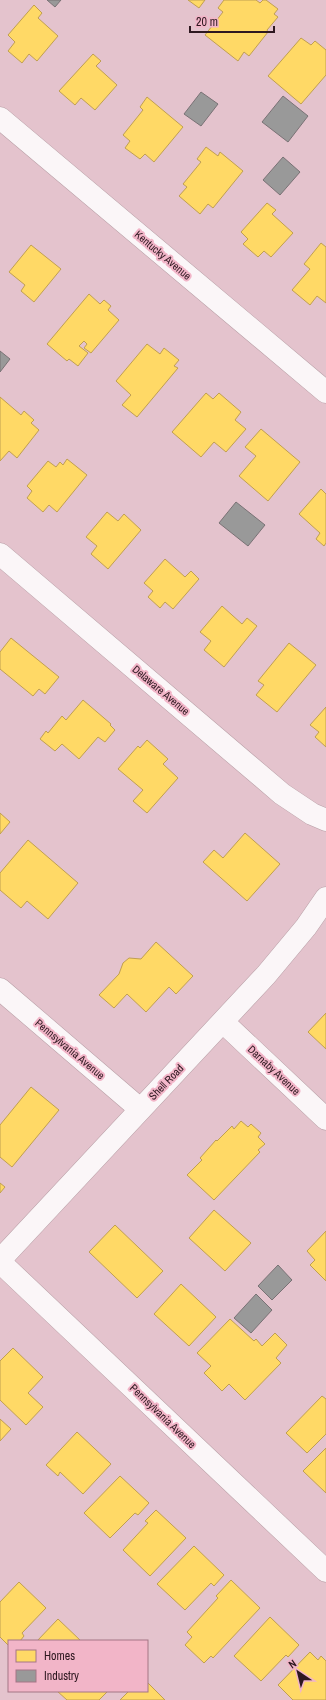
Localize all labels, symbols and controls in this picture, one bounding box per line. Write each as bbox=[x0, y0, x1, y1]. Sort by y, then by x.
scale bar bbox=[190, 8, 274, 34]
text: 20 m bbox=[196, 14, 218, 30]
street label: Kentucky Avenue bbox=[132, 227, 194, 283]
street label: Delaware Avenue bbox=[129, 662, 193, 718]
street label: Pennsylvania Avenue bbox=[32, 1016, 108, 1082]
street label: Darnaby Avenue bbox=[245, 1042, 303, 1098]
street label: Shell Road bbox=[146, 1061, 186, 1103]
street label: Pennsylvania Avenue bbox=[127, 1381, 199, 1451]
legend bbox=[8, 1640, 148, 1692]
text: Homes bbox=[44, 1648, 75, 1664]
north arrow bbox=[278, 1652, 318, 1692]
text: N bbox=[286, 1656, 299, 1671]
text: Industry bbox=[44, 1668, 79, 1684]

